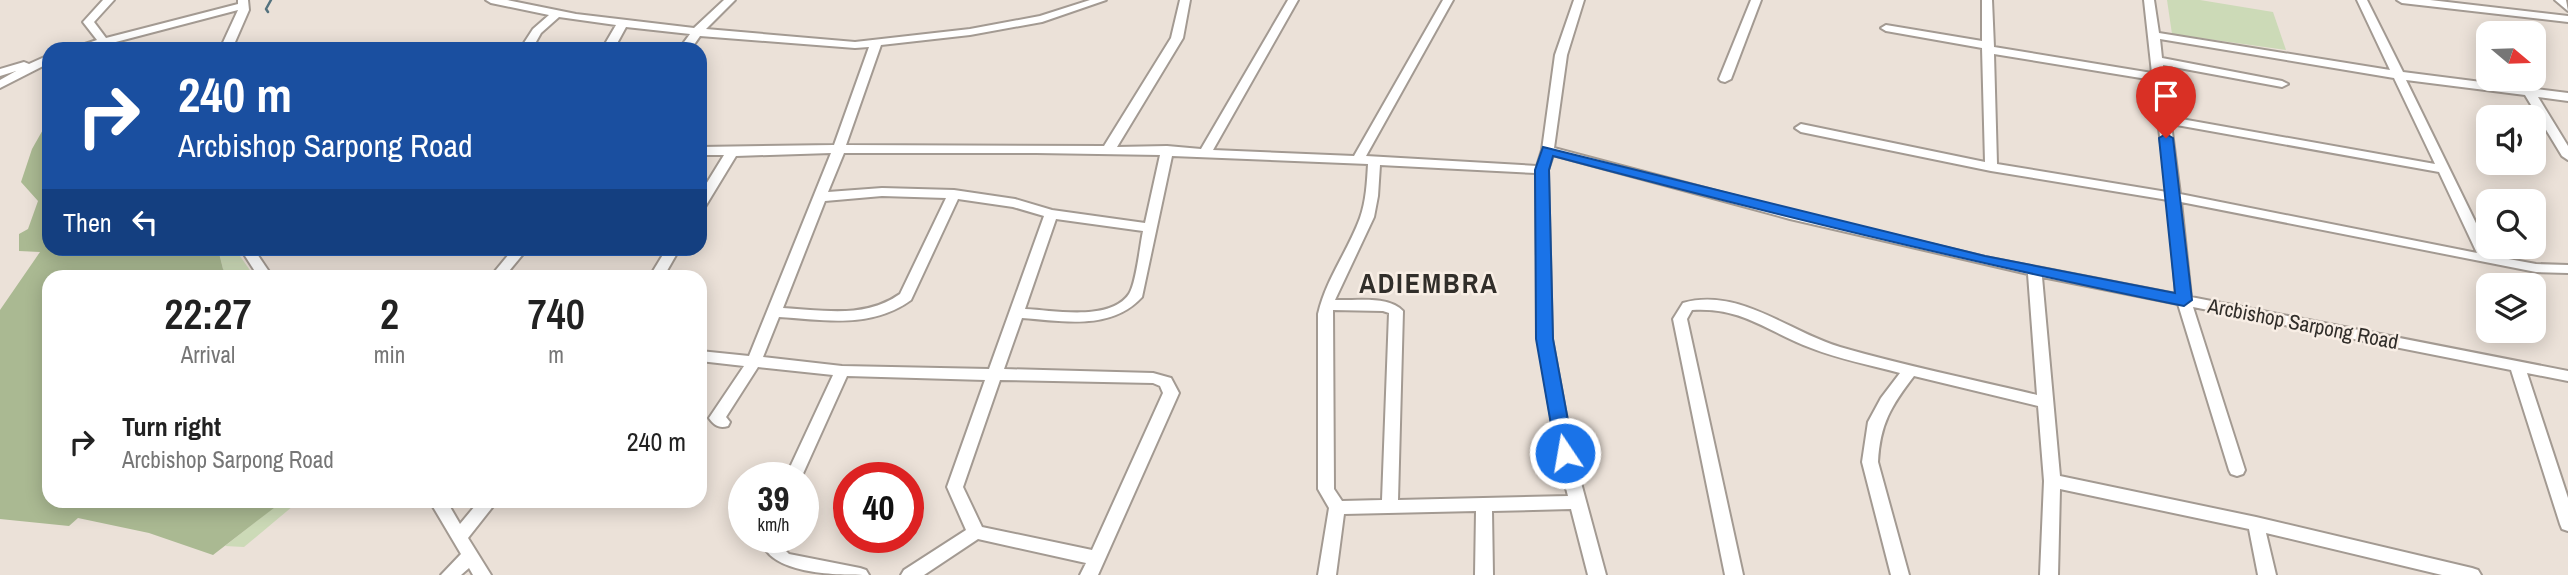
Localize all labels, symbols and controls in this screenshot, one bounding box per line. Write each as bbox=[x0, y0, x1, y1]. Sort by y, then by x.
north arrow bbox=[2476, 21, 2546, 91]
map controls bbox=[2476, 21, 2546, 343]
text: 240 m bbox=[178, 61, 292, 127]
pin bbox=[2136, 66, 2196, 138]
icon: right bbox=[63, 70, 154, 161]
icon: arrive bbox=[2147, 77, 2185, 115]
button: sound bbox=[2476, 105, 2546, 175]
text: Arcbishop Sarpong Road bbox=[178, 124, 473, 167]
button: search bbox=[2476, 189, 2546, 259]
icon: left bbox=[126, 203, 164, 241]
text: Then bbox=[63, 205, 112, 240]
district label: ADIEMBRA bbox=[1359, 264, 1499, 302]
button: layers bbox=[2476, 273, 2546, 343]
text: 22:27 bbox=[164, 286, 252, 342]
text: 2 bbox=[380, 286, 399, 342]
text: 740 bbox=[527, 286, 585, 342]
street label: Arcbishop Sarpong Road bbox=[2204, 291, 2401, 356]
text: Arrival bbox=[181, 339, 235, 370]
text: min bbox=[374, 339, 405, 370]
text: m bbox=[548, 339, 564, 370]
text: Turn right bbox=[122, 409, 221, 444]
position arrow bbox=[1528, 416, 1602, 490]
icon: right bbox=[63, 423, 101, 461]
text: 240 m bbox=[627, 424, 686, 459]
text: Arcbishop Sarpong Road bbox=[122, 444, 334, 475]
speed limit sign: 40 bbox=[833, 462, 924, 553]
text: 39 bbox=[758, 475, 789, 522]
text: km/h bbox=[758, 512, 790, 537]

